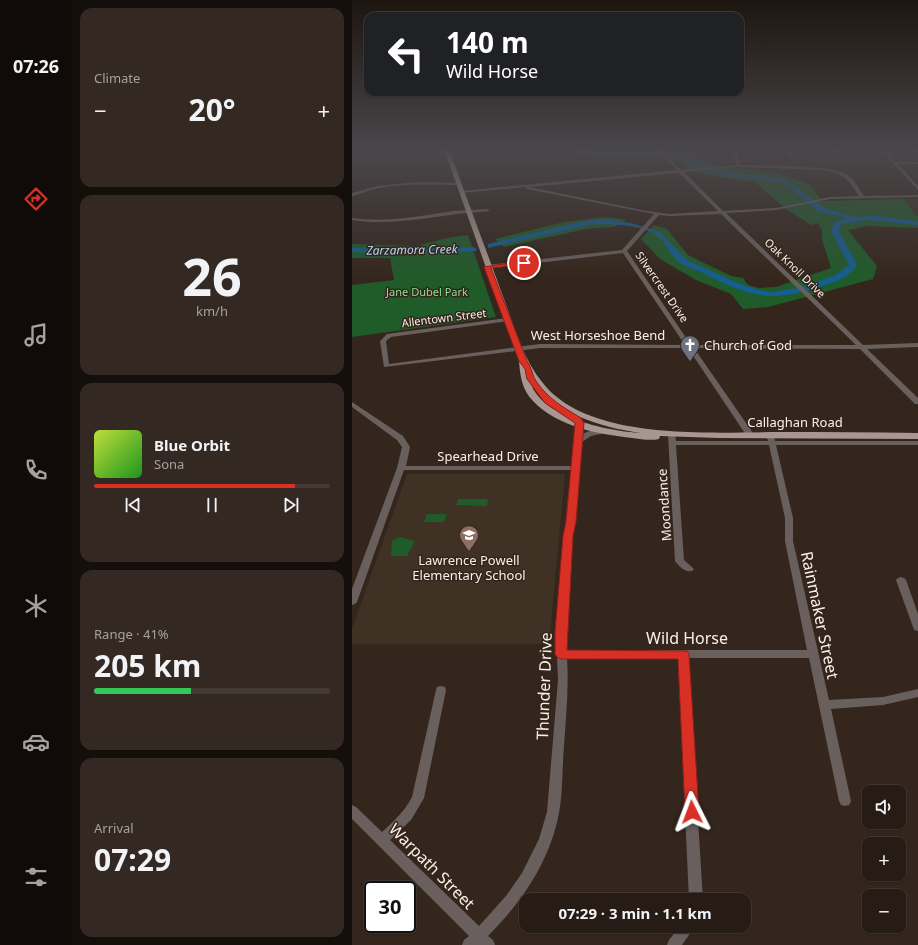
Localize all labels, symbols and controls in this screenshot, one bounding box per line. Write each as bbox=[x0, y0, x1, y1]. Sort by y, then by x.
text: 140 m bbox=[446, 23, 529, 61]
icon: left bbox=[380, 28, 432, 80]
text: 07:26 bbox=[13, 54, 59, 78]
text: Wild Horse bbox=[446, 59, 538, 83]
text: Climate bbox=[94, 69, 140, 87]
text: 20° bbox=[188, 89, 236, 130]
text: − bbox=[94, 95, 107, 125]
text: + bbox=[317, 95, 330, 125]
icon: directions bbox=[22, 185, 50, 213]
street label: Oak Knoll Drive bbox=[762, 235, 829, 301]
text: 26 bbox=[182, 240, 242, 311]
water label: Zarzamora Creek bbox=[365, 240, 459, 259]
pin bbox=[507, 246, 541, 280]
street label: Silvercrest Drive bbox=[632, 248, 692, 325]
icon: arrive bbox=[513, 252, 535, 274]
park label: Jane Dubel Park bbox=[385, 284, 468, 299]
text: km/h bbox=[196, 302, 228, 320]
street label: Allentown Street bbox=[401, 305, 487, 330]
icon: music bbox=[22, 321, 50, 349]
street label: West Horseshoe Bend bbox=[531, 326, 665, 344]
church icon: Church of God bbox=[679, 334, 701, 362]
place label: Church of God bbox=[704, 336, 792, 354]
street label: Callaghan Road bbox=[747, 413, 843, 431]
text: Blue Orbit bbox=[154, 435, 230, 455]
street label: Spearhead Drive bbox=[437, 447, 539, 465]
text: Sona bbox=[154, 455, 184, 473]
icon: phone bbox=[22, 456, 50, 484]
street label: Moondance bbox=[652, 468, 676, 542]
icon: previous bbox=[122, 494, 144, 516]
icon: pause bbox=[201, 494, 223, 516]
icon: next bbox=[280, 494, 302, 516]
school or university icon: Lawrence Powell Elementary School bbox=[458, 524, 480, 552]
street label: Rainmaker Street bbox=[796, 549, 844, 681]
place label: Lawrence Powell Elementary School bbox=[412, 551, 526, 584]
icon: climate bbox=[22, 592, 50, 620]
text: Range · 41% bbox=[94, 625, 169, 643]
street label: Wild Horse bbox=[646, 627, 728, 649]
street label: Thunder Drive bbox=[531, 632, 557, 740]
text: 205 km bbox=[94, 645, 201, 686]
icon: car bbox=[22, 728, 50, 756]
map controls bbox=[862, 785, 906, 933]
button: sound bbox=[862, 785, 906, 829]
position arrow bbox=[671, 791, 713, 833]
street label: Warpath Street bbox=[384, 818, 480, 914]
text: Arrival bbox=[94, 819, 134, 837]
button: + bbox=[862, 837, 906, 881]
text: 07:29 bbox=[94, 839, 171, 880]
icon: filters bbox=[22, 863, 50, 891]
speed limit sign: 30 bbox=[364, 881, 416, 933]
button: − bbox=[862, 889, 906, 933]
text: 07:29 · 3 min · 1.1 km bbox=[558, 903, 712, 923]

